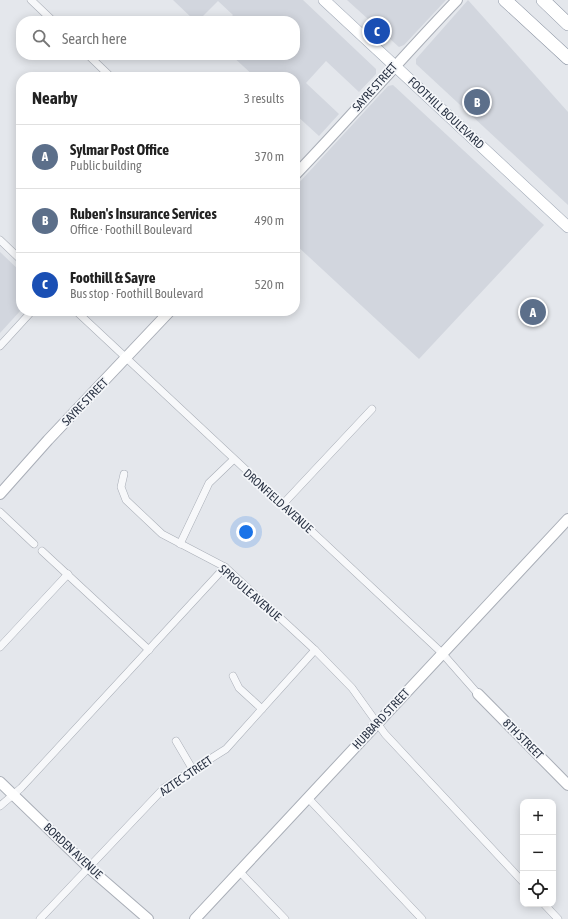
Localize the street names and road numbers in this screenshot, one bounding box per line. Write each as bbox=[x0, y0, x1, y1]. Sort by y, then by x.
street label: SAYRE STREET bbox=[350, 59, 401, 114]
street label: FOOTHILL BOULEVARD bbox=[405, 74, 487, 152]
street label: SAYRE STREET bbox=[59, 375, 111, 429]
street label: DRONFIELD AVENUE bbox=[240, 466, 316, 536]
street label: SPROULE AVENUE bbox=[216, 562, 284, 624]
street label: HUBBARD STREET bbox=[349, 685, 413, 752]
street label: 8TH STREET bbox=[500, 716, 547, 763]
street label: AZTEC STREET bbox=[157, 753, 216, 799]
street label: BORDEN AVENUE bbox=[41, 820, 105, 882]

